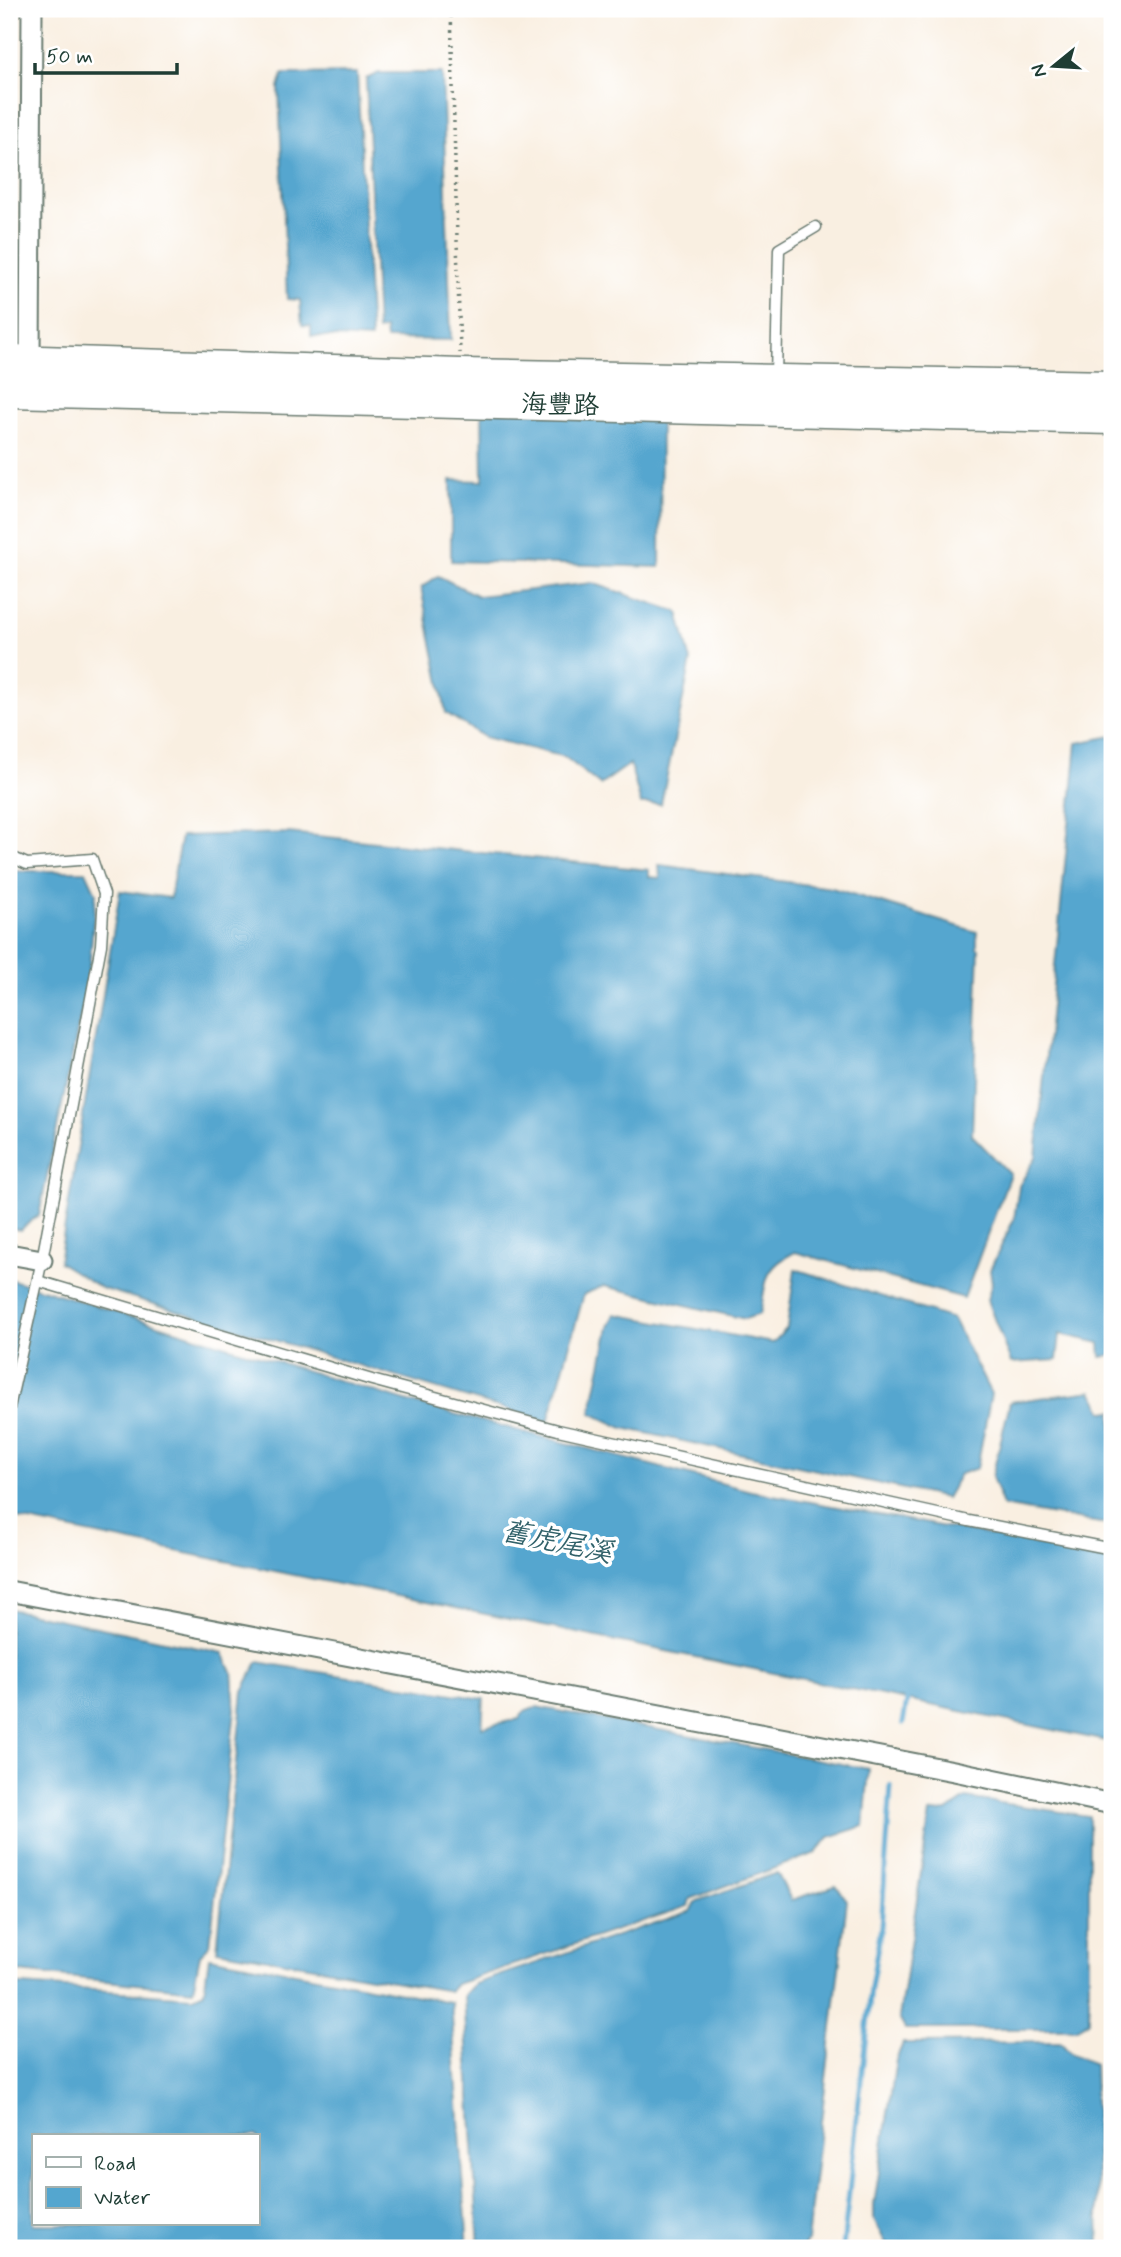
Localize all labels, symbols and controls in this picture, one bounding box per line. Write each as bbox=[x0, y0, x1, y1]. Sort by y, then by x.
scale bar bbox=[35, 32, 177, 76]
north arrow bbox=[1020, 32, 1090, 102]
text: 50 m bbox=[46, 43, 93, 71]
text: N bbox=[1025, 61, 1053, 81]
street label: 海豐路 bbox=[521, 388, 599, 424]
water label: 舊虎尾溪 bbox=[498, 1513, 618, 1573]
legend bbox=[32, 2134, 259, 2226]
text: Road bbox=[94, 2150, 136, 2178]
text: Water bbox=[94, 2184, 150, 2212]

